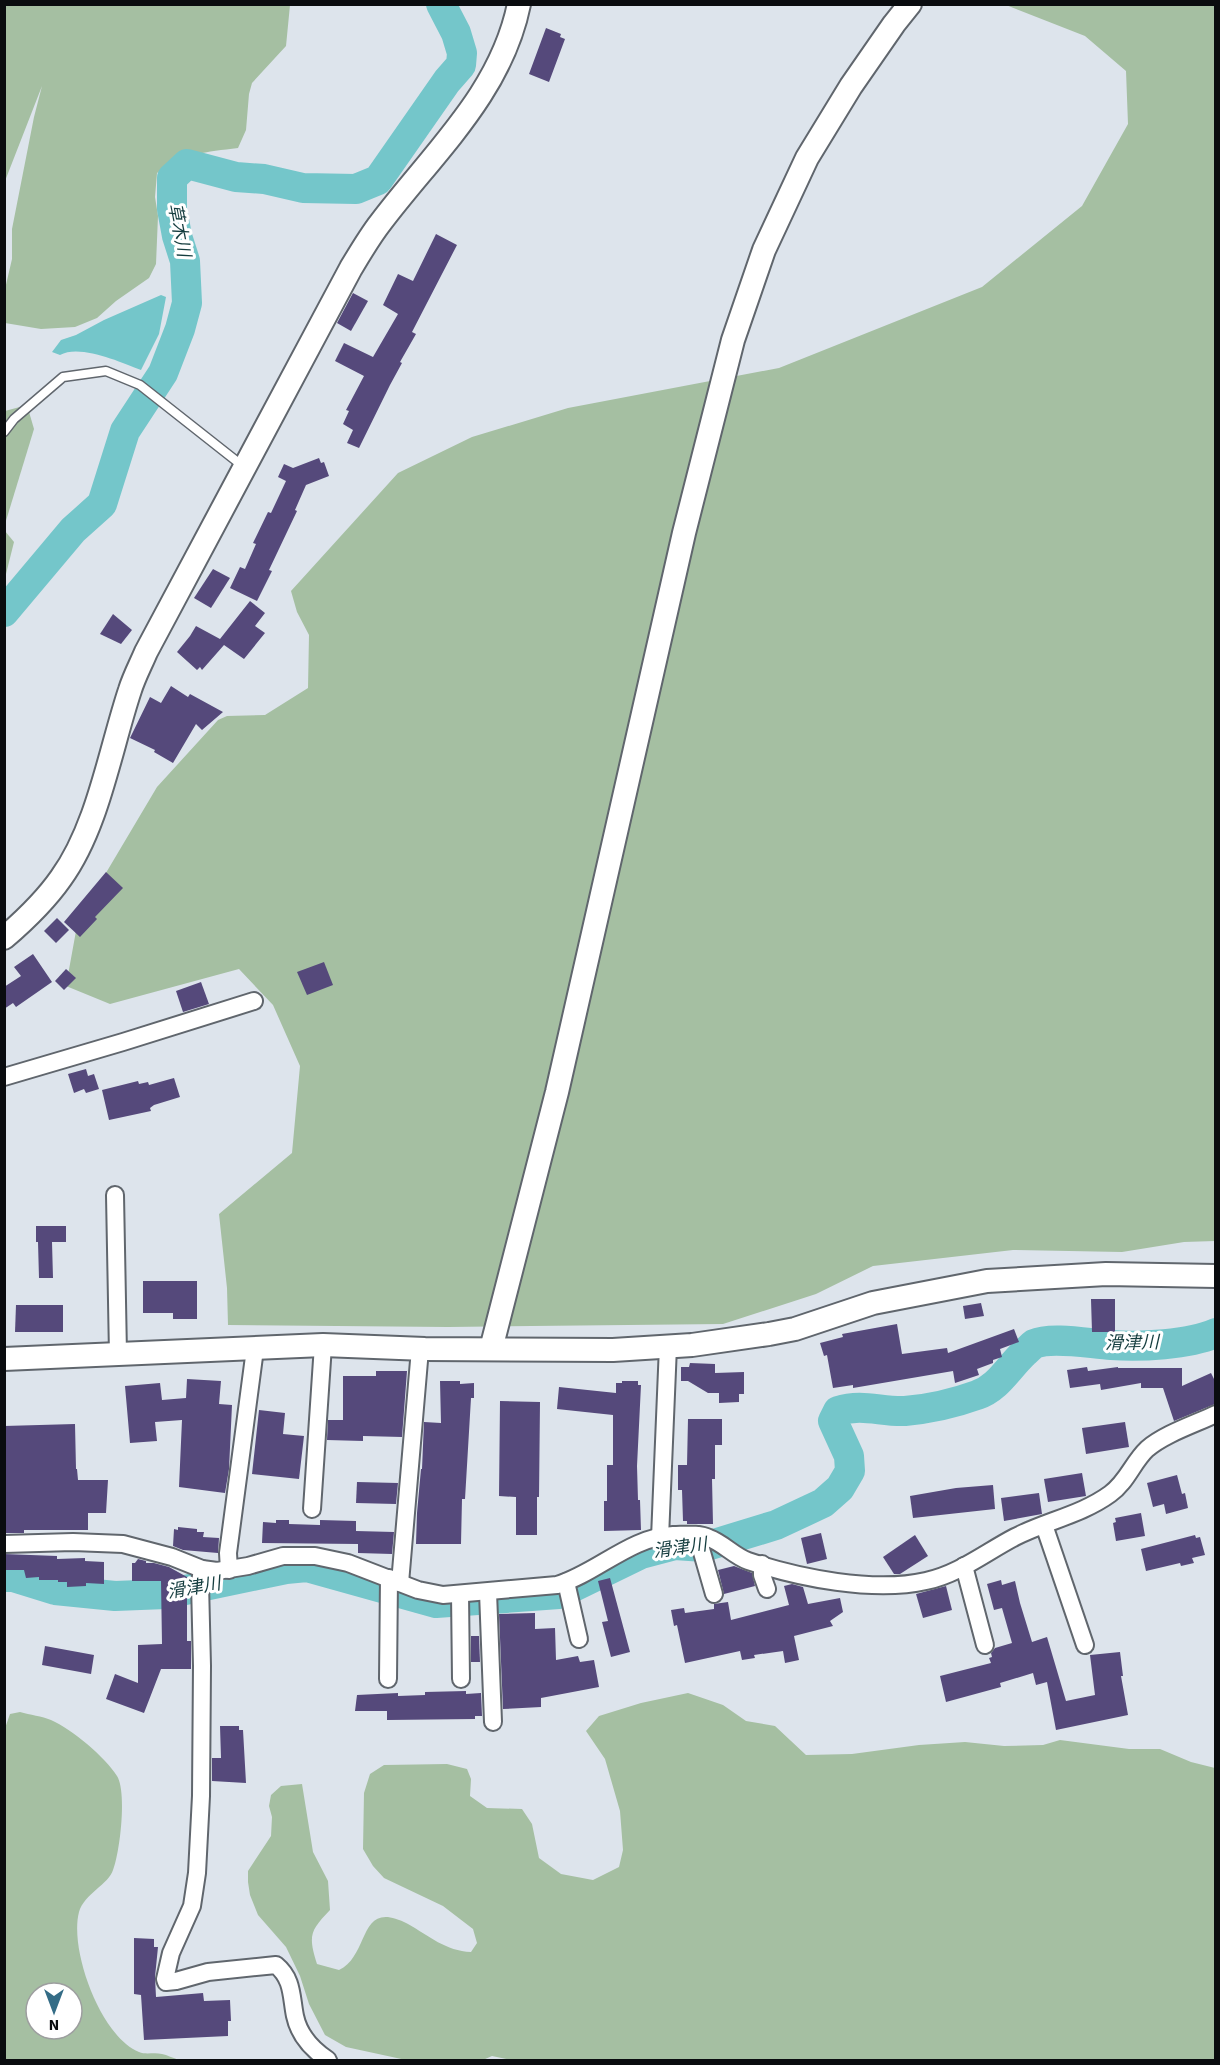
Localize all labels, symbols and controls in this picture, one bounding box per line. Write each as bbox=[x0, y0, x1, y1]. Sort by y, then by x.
water label: 草木川 bbox=[162, 201, 197, 261]
water label: 滑津川 bbox=[1105, 1330, 1161, 1356]
water label: 滑津川 bbox=[652, 1532, 710, 1564]
water label: 滑津川 bbox=[165, 1571, 225, 1605]
north arrow bbox=[24, 1981, 84, 2041]
text: N bbox=[49, 2014, 59, 2036]

